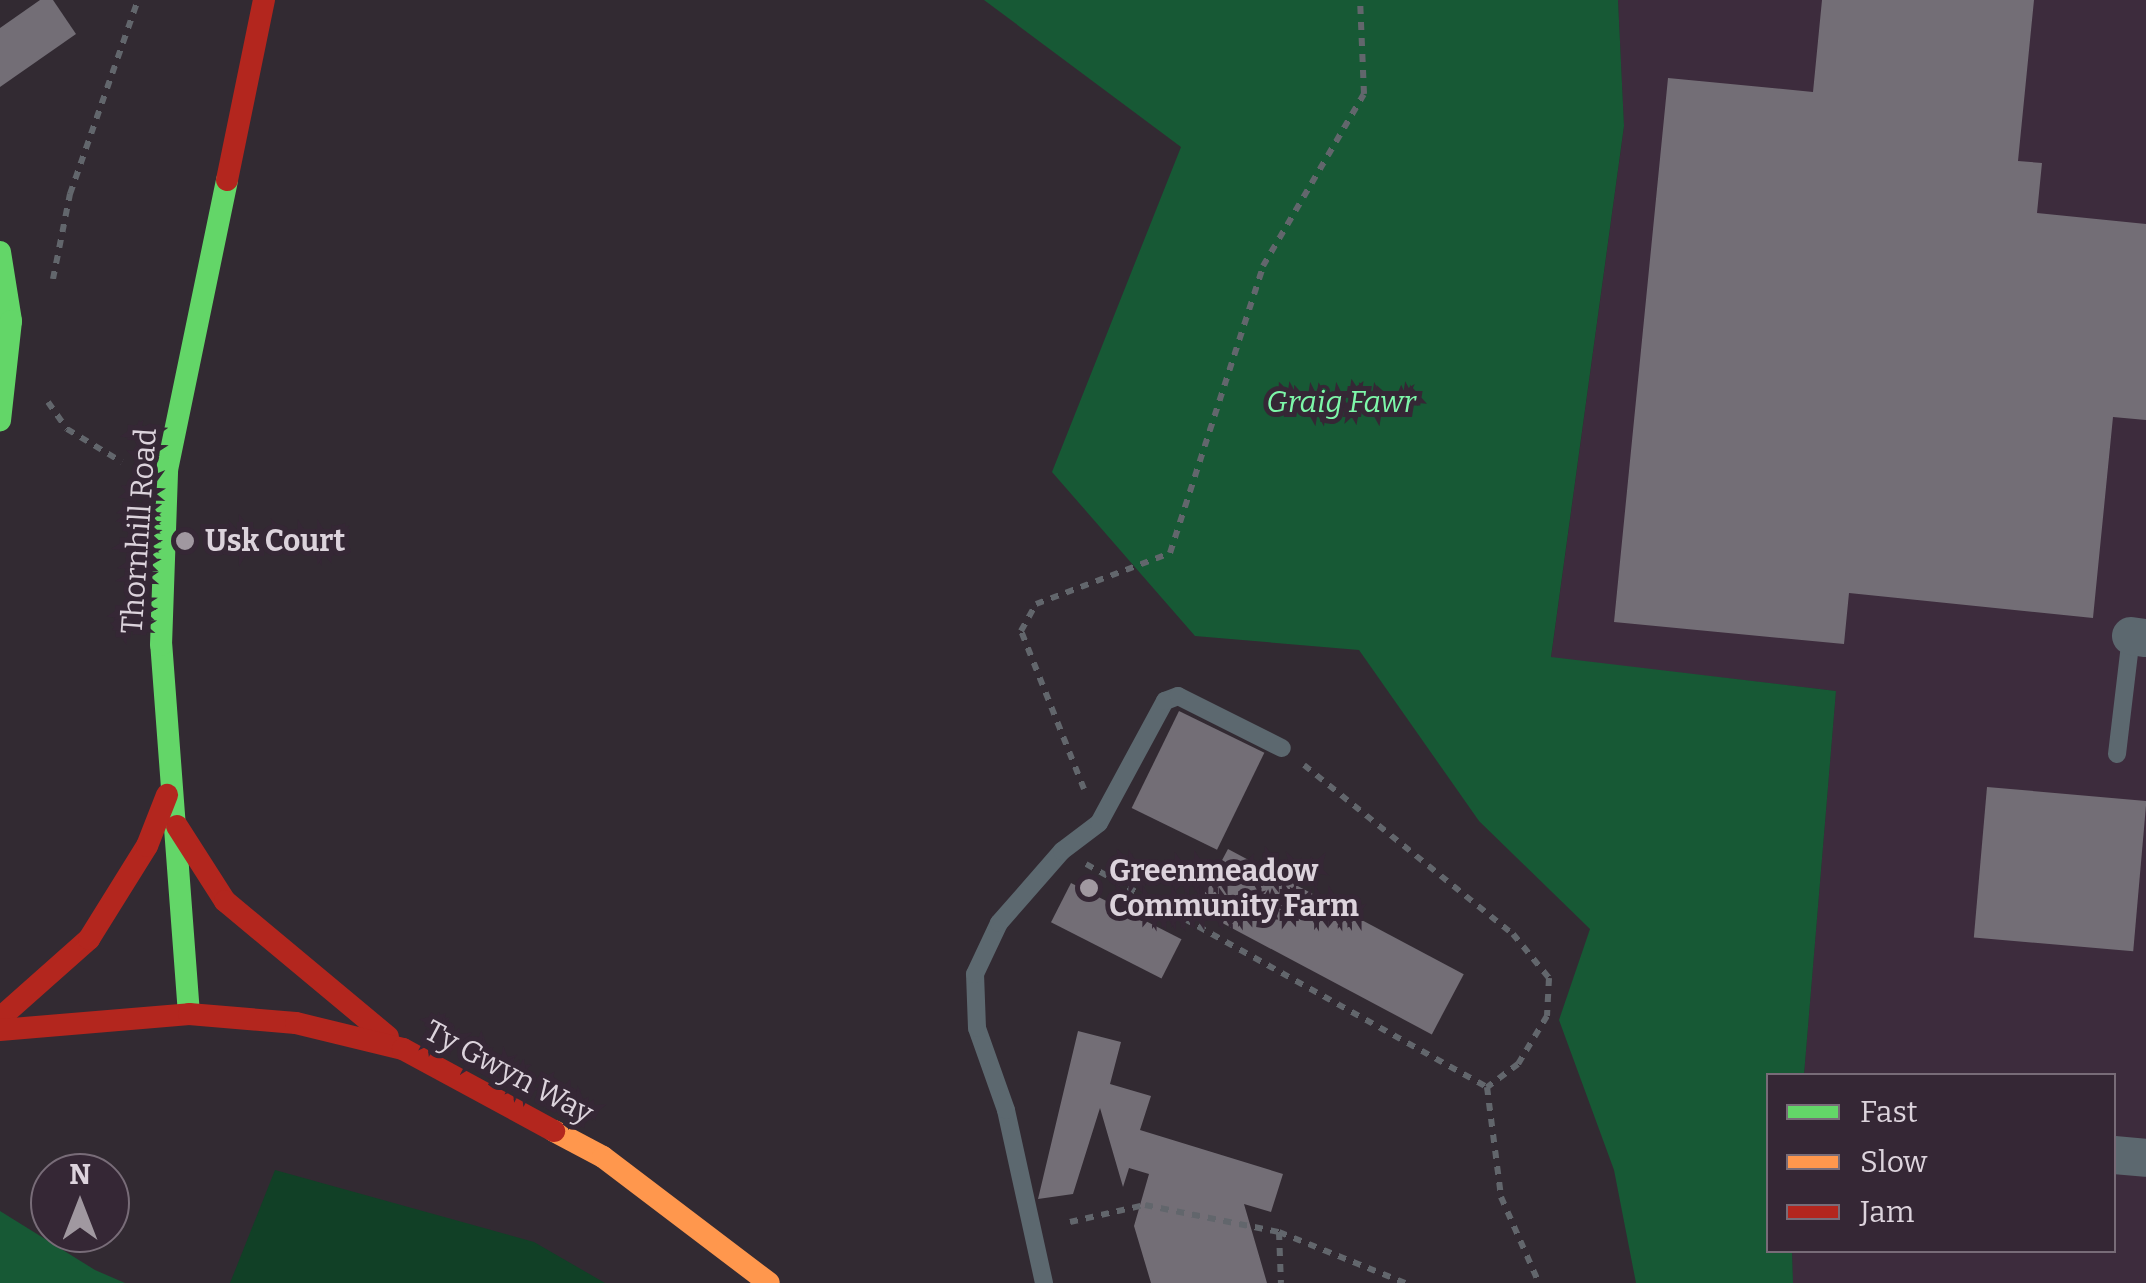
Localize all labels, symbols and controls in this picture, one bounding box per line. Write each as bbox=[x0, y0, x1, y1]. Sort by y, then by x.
park label: Graig Fawr bbox=[1266, 384, 1416, 420]
street label: Thornhill Road bbox=[114, 427, 164, 635]
place label: Usk Court bbox=[205, 523, 345, 559]
marker: Usk Court bbox=[174, 530, 196, 552]
place label: Greenmeadow Community Farm bbox=[1109, 853, 1359, 924]
marker: Greenmeadow Community Farm bbox=[1078, 877, 1100, 899]
street label: Ty Gwyn Way bbox=[419, 1013, 599, 1131]
legend bbox=[1766, 1073, 2116, 1253]
text: Fast bbox=[1860, 1094, 1918, 1130]
text: Slow bbox=[1860, 1144, 1927, 1180]
north arrow bbox=[30, 1153, 130, 1253]
text: N bbox=[69, 1158, 91, 1191]
text: Jam bbox=[1860, 1194, 1914, 1230]

